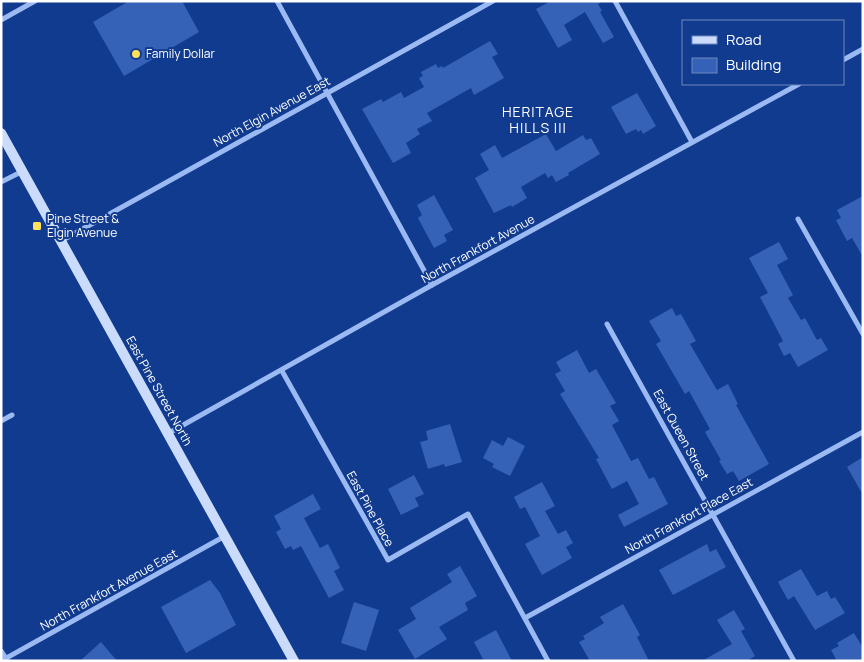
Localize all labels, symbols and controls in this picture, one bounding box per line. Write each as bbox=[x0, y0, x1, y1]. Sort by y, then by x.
legend bbox=[682, 20, 844, 85]
text: Road bbox=[726, 29, 762, 50]
place label: Family Dollar bbox=[146, 45, 215, 62]
marker: Family Dollar bbox=[130, 48, 142, 60]
text: Building bbox=[726, 54, 781, 75]
street label: North Elgin Avenue East bbox=[210, 72, 333, 151]
district label: HERITAGE HILLS III bbox=[502, 102, 574, 137]
place label: Pine Street & Elgin Avenue bbox=[47, 210, 119, 241]
street label: North Frankfort Avenue bbox=[418, 210, 538, 287]
marker: Pine Street & Elgin Avenue bbox=[31, 220, 43, 232]
street label: East Pine Street North bbox=[122, 333, 197, 449]
street label: East Queen Street bbox=[649, 386, 714, 483]
street label: East Pine Place bbox=[343, 468, 398, 550]
street label: North Frankfort Place East bbox=[622, 473, 756, 558]
street label: North Frankfort Avenue East bbox=[37, 545, 181, 634]

